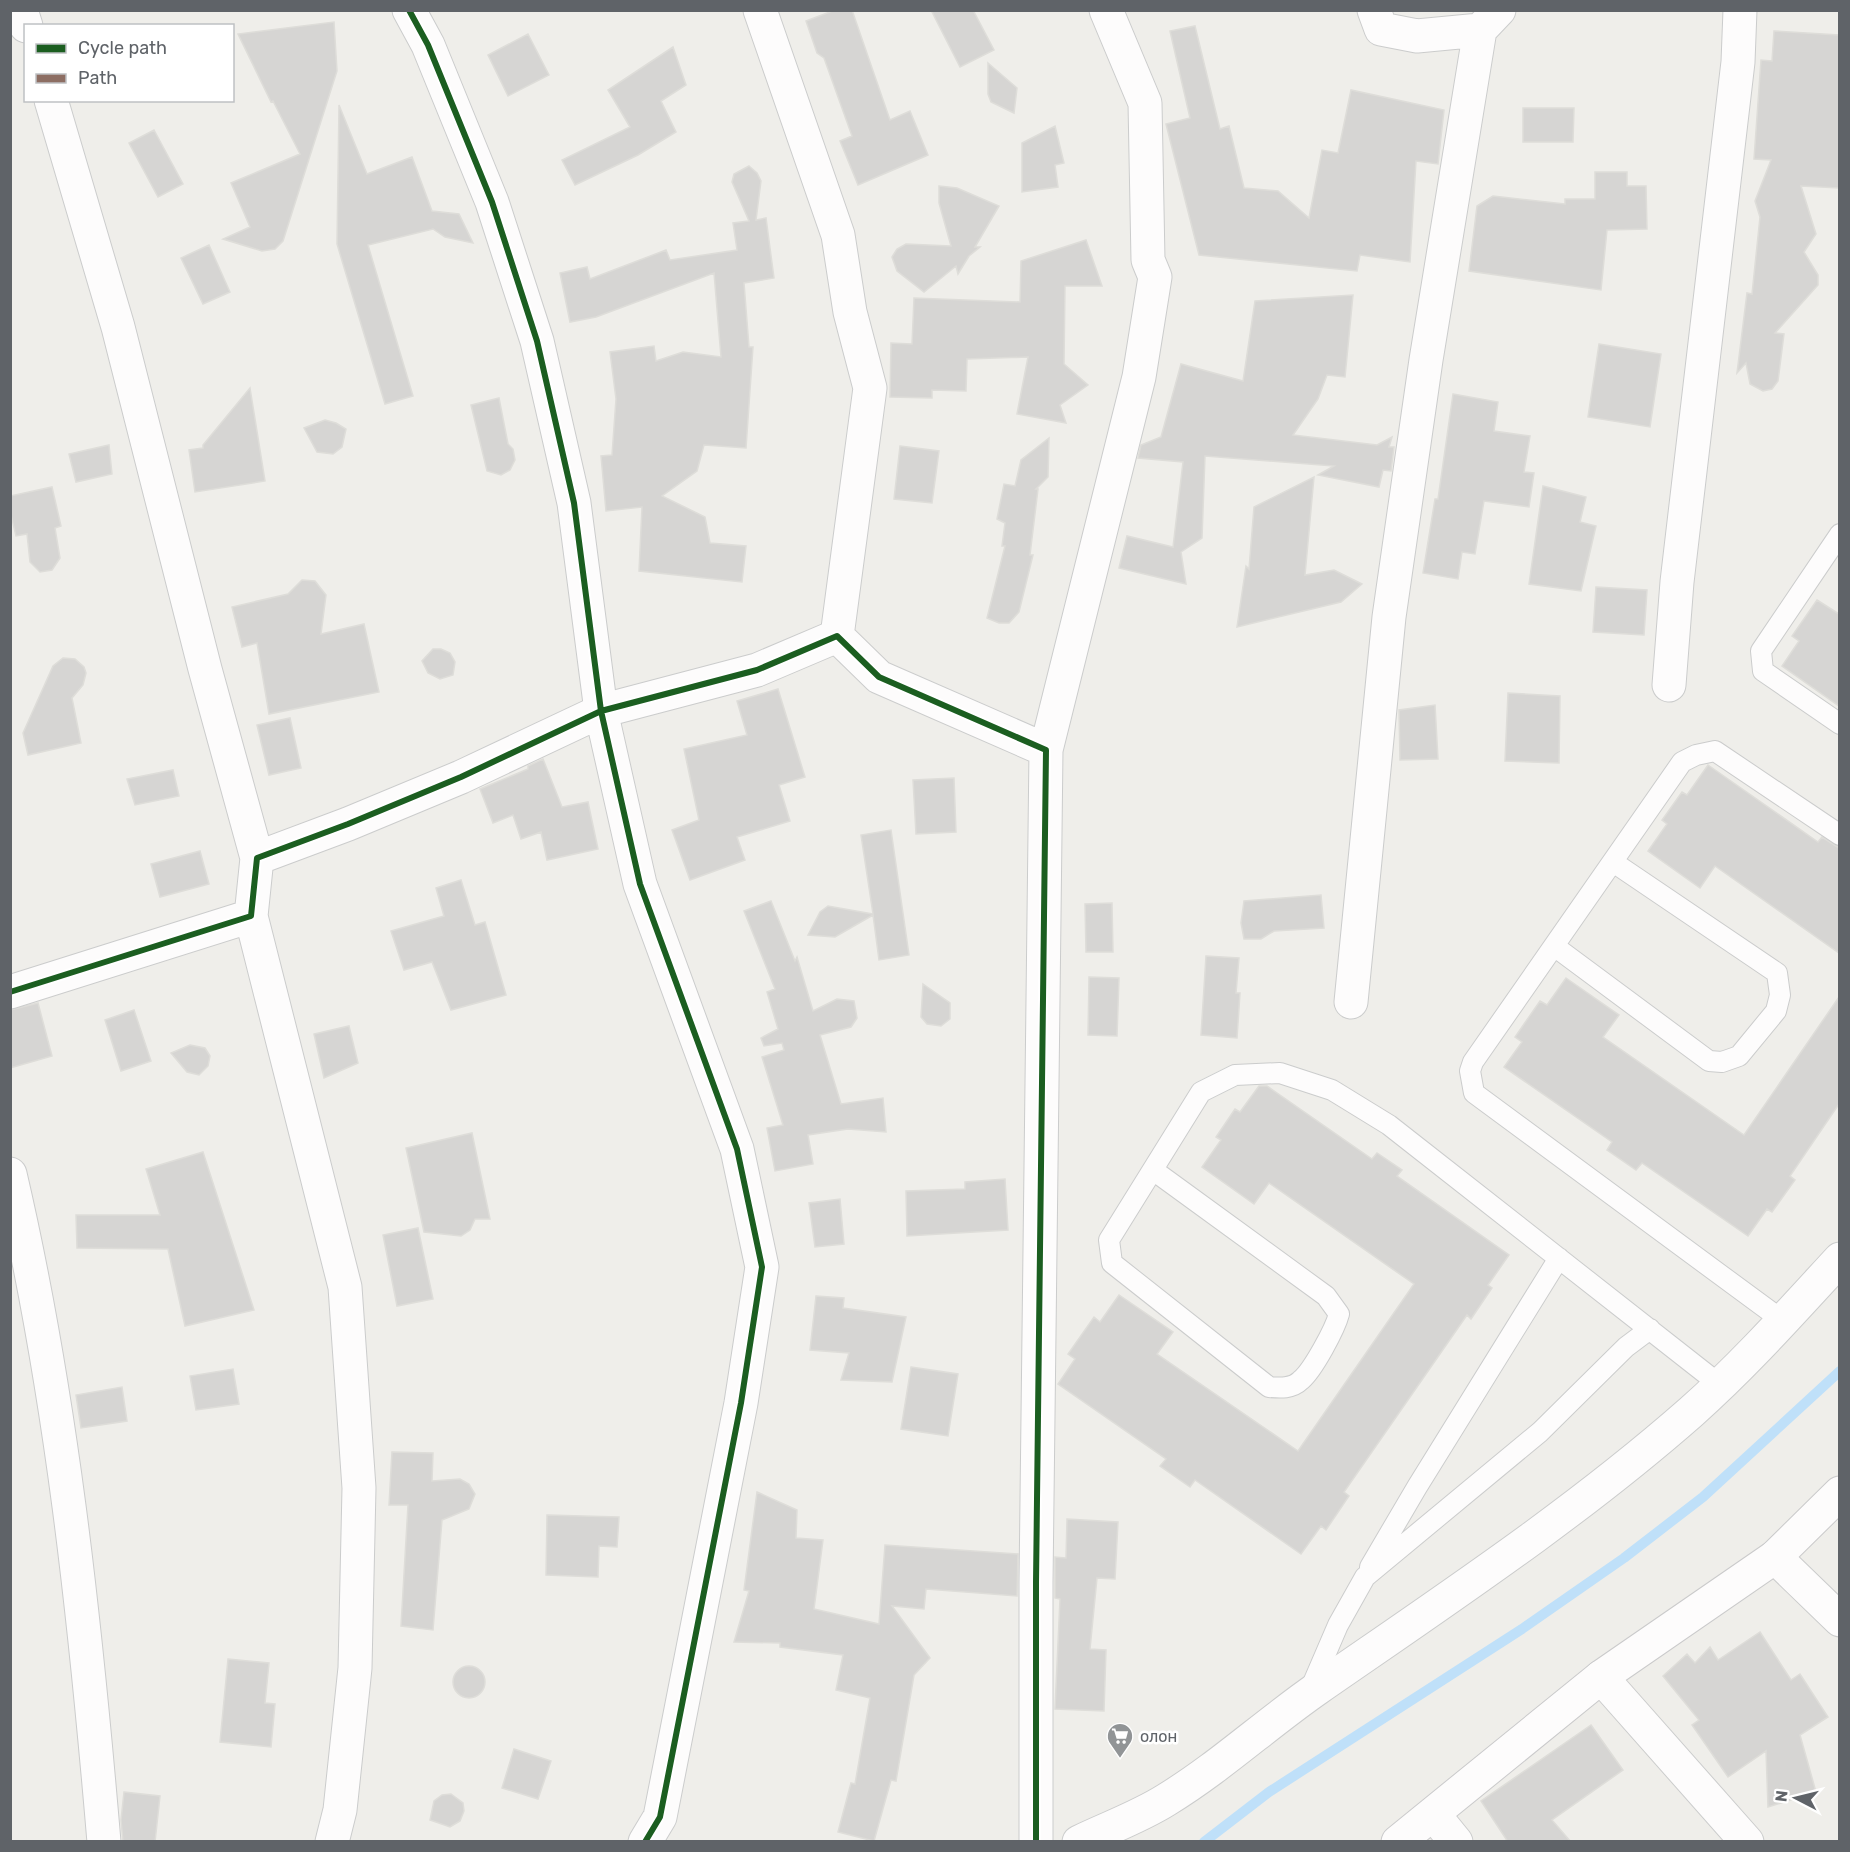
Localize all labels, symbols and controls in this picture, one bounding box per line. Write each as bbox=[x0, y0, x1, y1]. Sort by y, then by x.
legend bbox=[24, 24, 234, 102]
text: Cycle path bbox=[78, 37, 167, 59]
text: Path bbox=[78, 67, 117, 89]
supermarket icon: олон bbox=[1105, 1721, 1135, 1759]
place label: олон bbox=[1140, 1727, 1177, 1746]
north arrow bbox=[1766, 1768, 1826, 1828]
text: N bbox=[1771, 1789, 1792, 1803]

